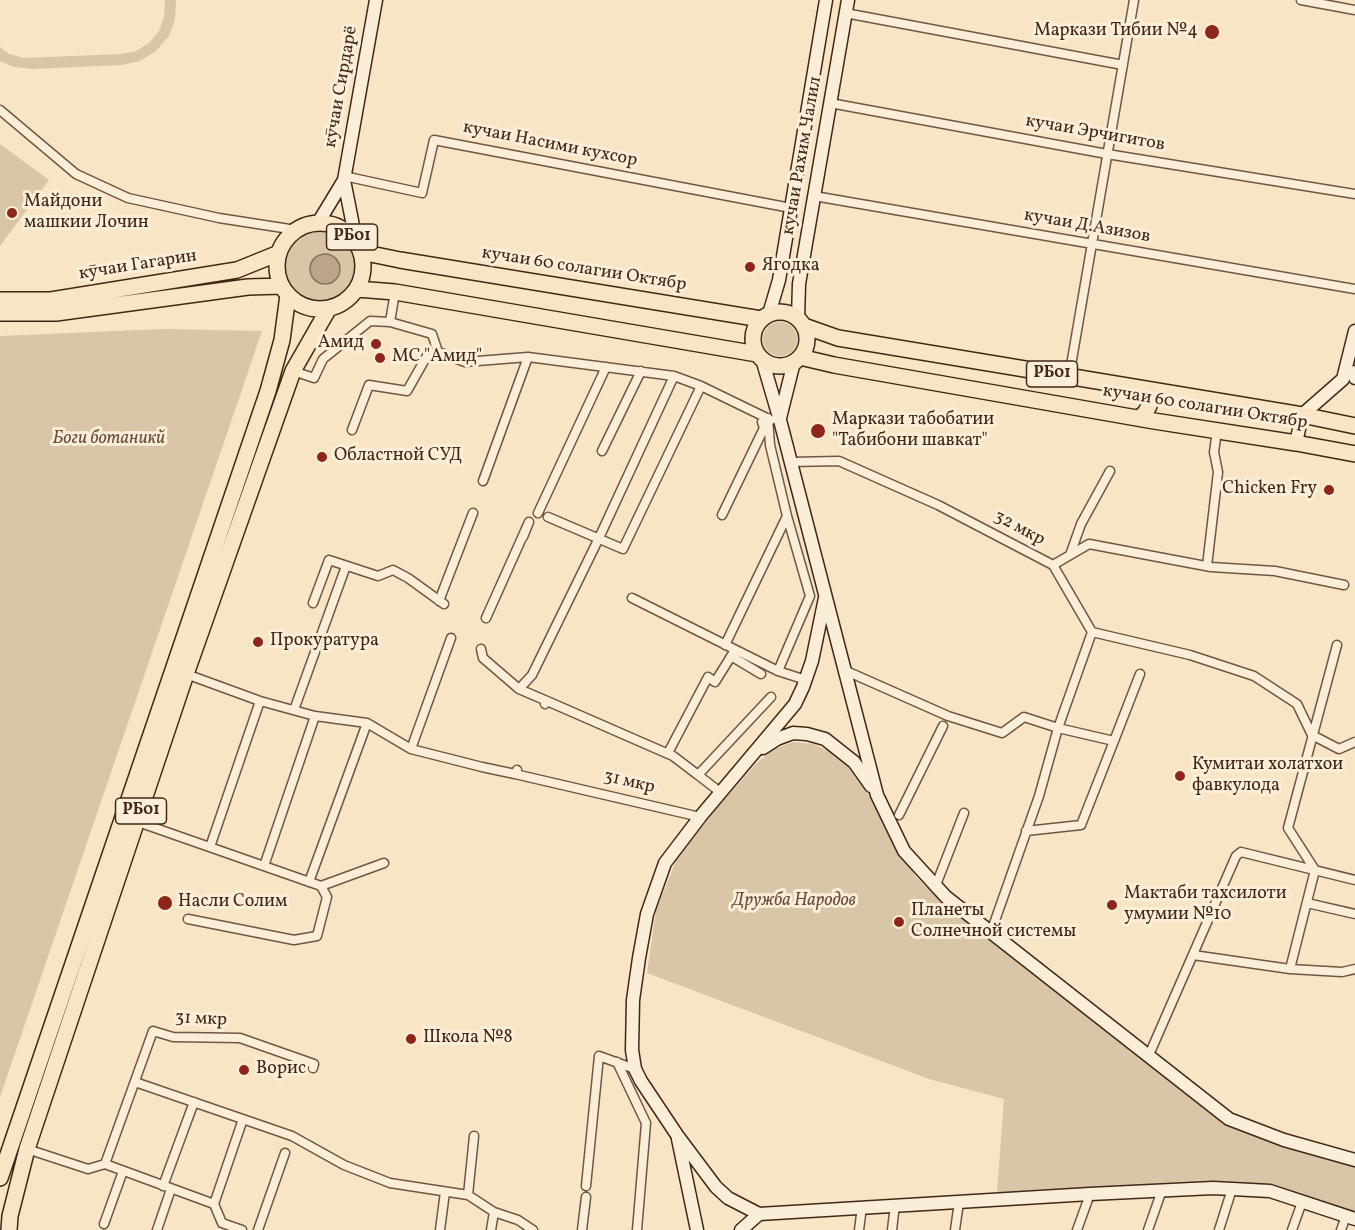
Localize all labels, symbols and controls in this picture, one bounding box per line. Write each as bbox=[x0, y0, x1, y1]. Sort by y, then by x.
place label: Маркази Тибии №4 bbox=[1034, 21, 1198, 43]
marker: Маркази Тибии №4 bbox=[1203, 23, 1221, 41]
street label: кӯчаи Сирдарё bbox=[321, 25, 363, 149]
street label: кучаи Рахим Чалил bbox=[778, 75, 828, 237]
street label: кучаи Эрчигитов bbox=[1024, 111, 1166, 157]
street label: кучаи Насими кухсор bbox=[461, 117, 639, 173]
place label: Майдони машкии Лочин bbox=[24, 192, 149, 234]
street label: кучаи Д.Азизов bbox=[1022, 205, 1152, 249]
marker: Майдони машкии Лочин bbox=[5, 206, 19, 220]
road number: РБ01 bbox=[326, 224, 378, 250]
street label: кучаи 60 солагии Октябр bbox=[480, 243, 688, 297]
street label: кӯчаи Гагарин bbox=[77, 246, 199, 286]
place label: Ягодка bbox=[762, 256, 820, 278]
marker: Ягодка bbox=[743, 260, 757, 274]
place label: Амид bbox=[318, 333, 364, 355]
marker: Амид bbox=[369, 337, 383, 351]
place label: МС "Амид" bbox=[392, 347, 482, 369]
marker: МС "Амид" bbox=[373, 351, 387, 365]
road number: РБ01 bbox=[1026, 361, 1078, 387]
street label: кучаи 60 солагии Октябр bbox=[1101, 381, 1309, 435]
place label: Маркази табобатии "Табибони шавкат" bbox=[832, 410, 994, 452]
marker: Маркази табобатии "Табибони шавкат" bbox=[809, 422, 827, 440]
park label: Боги ботаникй bbox=[53, 429, 165, 451]
place label: Областной СУД bbox=[334, 446, 462, 468]
marker: Областной СУД bbox=[315, 450, 329, 464]
place label: Chicken Fry bbox=[1222, 479, 1317, 501]
marker: Chicken Fry bbox=[1322, 483, 1336, 497]
street label: 32 мкр bbox=[990, 507, 1048, 551]
place label: Прокуратура bbox=[270, 631, 379, 653]
marker: Прокуратура bbox=[251, 635, 265, 649]
place label: Кумитаи холатхои фавкулода bbox=[1192, 755, 1343, 798]
street label: 31 мкр bbox=[601, 767, 657, 799]
marker: Кумитаи холатхои фавкулода bbox=[1173, 769, 1187, 783]
road number: РБ01 bbox=[116, 798, 166, 824]
place label: Мактаби тахсилоти умумии №10 bbox=[1124, 884, 1287, 926]
park label: Дружба Народов bbox=[732, 891, 856, 913]
place label: Насли Солим bbox=[178, 892, 287, 914]
marker: Насли Солим bbox=[156, 894, 174, 912]
marker: Мактаби тахсилоти умумии №10 bbox=[1105, 898, 1119, 912]
place label: Планеты Солнечной системы bbox=[911, 901, 1076, 944]
marker: Планеты Солнечной системы bbox=[892, 915, 906, 929]
street label: 31 мкр bbox=[174, 1008, 228, 1032]
place label: Школа №8 bbox=[423, 1028, 513, 1050]
marker: Школа №8 bbox=[404, 1032, 418, 1046]
place label: Ворис bbox=[256, 1059, 306, 1081]
marker: Ворис bbox=[237, 1063, 251, 1077]

